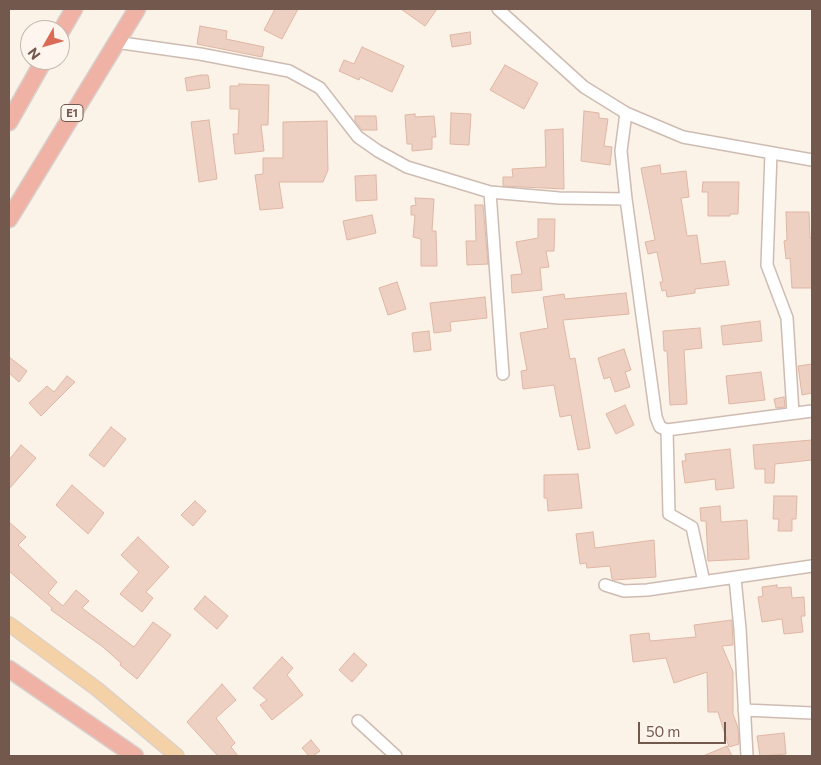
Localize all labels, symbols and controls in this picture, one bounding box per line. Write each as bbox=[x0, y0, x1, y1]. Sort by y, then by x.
north arrow bbox=[20, 20, 70, 70]
text: N bbox=[24, 45, 44, 63]
road number: E1 bbox=[61, 105, 83, 122]
scale bar bbox=[641, 712, 728, 744]
text: 50 m bbox=[646, 722, 680, 740]

